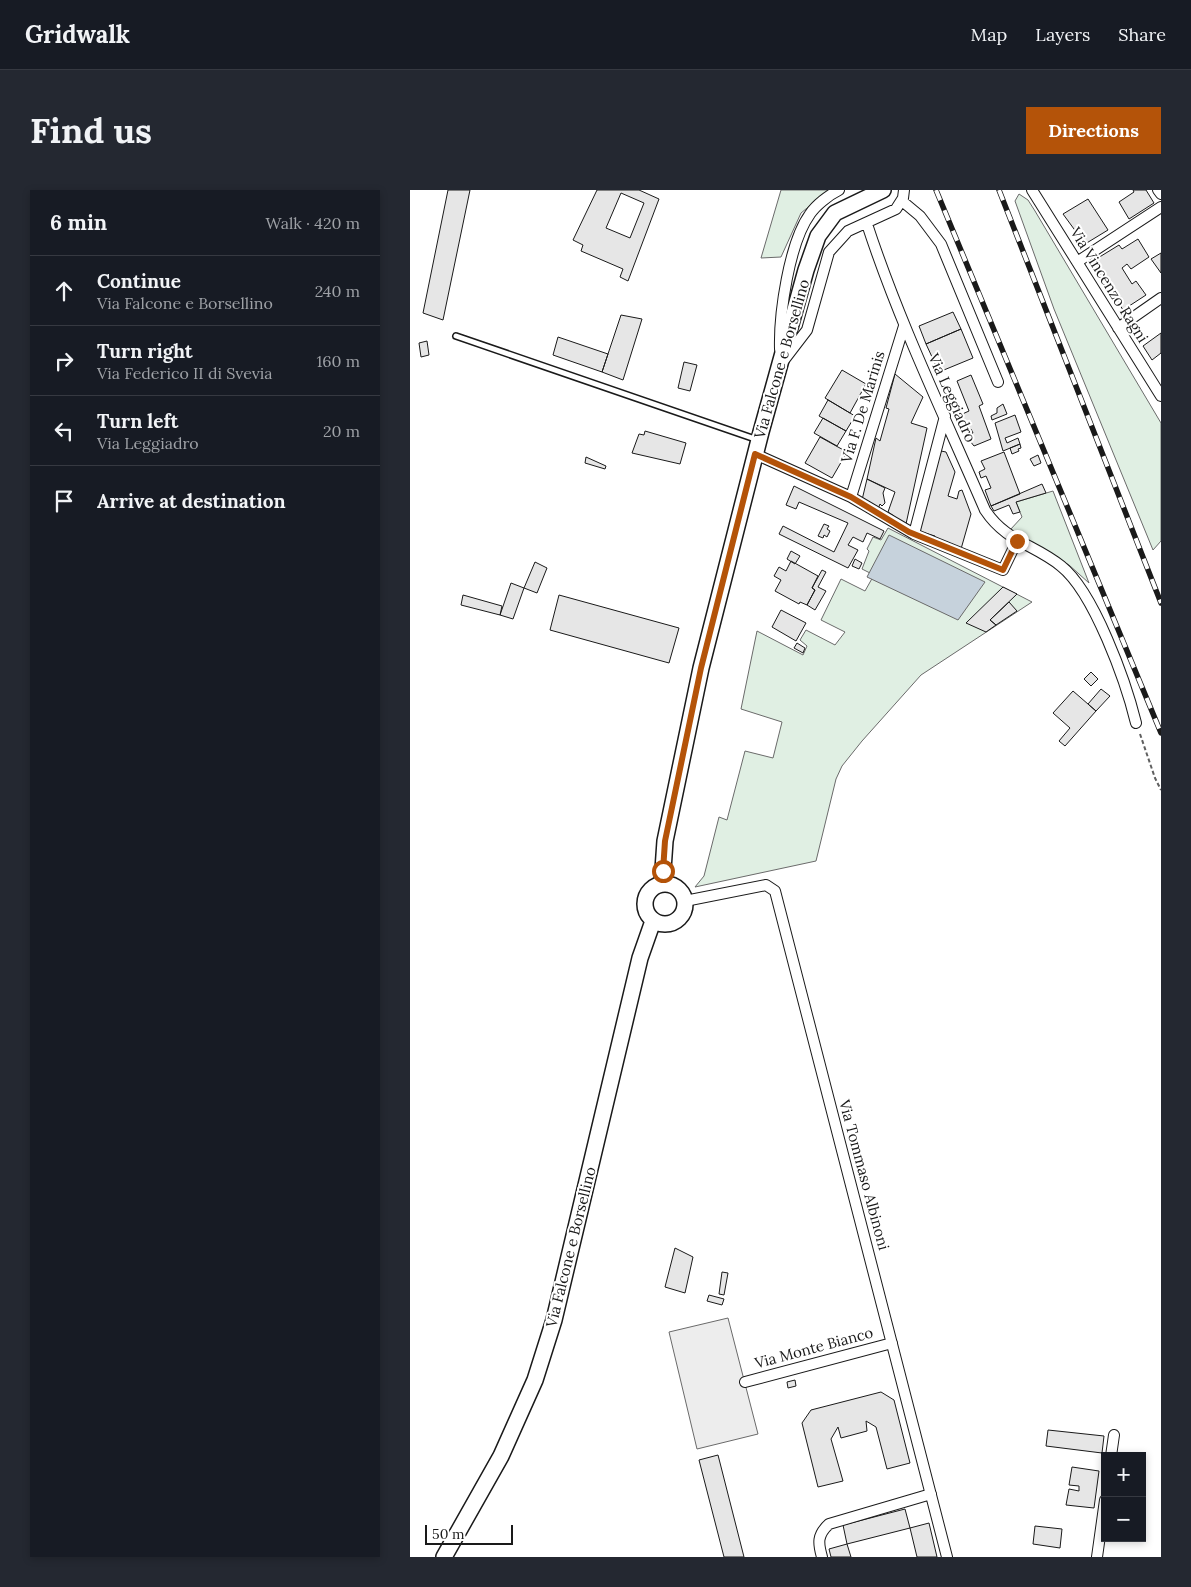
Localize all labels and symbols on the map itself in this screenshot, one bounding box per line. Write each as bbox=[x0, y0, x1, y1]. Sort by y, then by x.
street label: Via Vincenzo Ragni bbox=[1066, 223, 1153, 346]
street label: Via Falcone e Borsellino bbox=[749, 277, 813, 442]
street label: Via F. De Marinis bbox=[836, 348, 889, 466]
street label: Via Leggiadro bbox=[924, 349, 981, 445]
route end bbox=[1006, 530, 1029, 553]
route start bbox=[652, 860, 675, 883]
street label: Via Tommaso Albinoni bbox=[835, 1097, 894, 1252]
street label: Via Falcone e Borsellino bbox=[541, 1164, 600, 1330]
street label: Via Monte Bianco bbox=[752, 1323, 875, 1373]
scale bar bbox=[425, 1522, 512, 1545]

